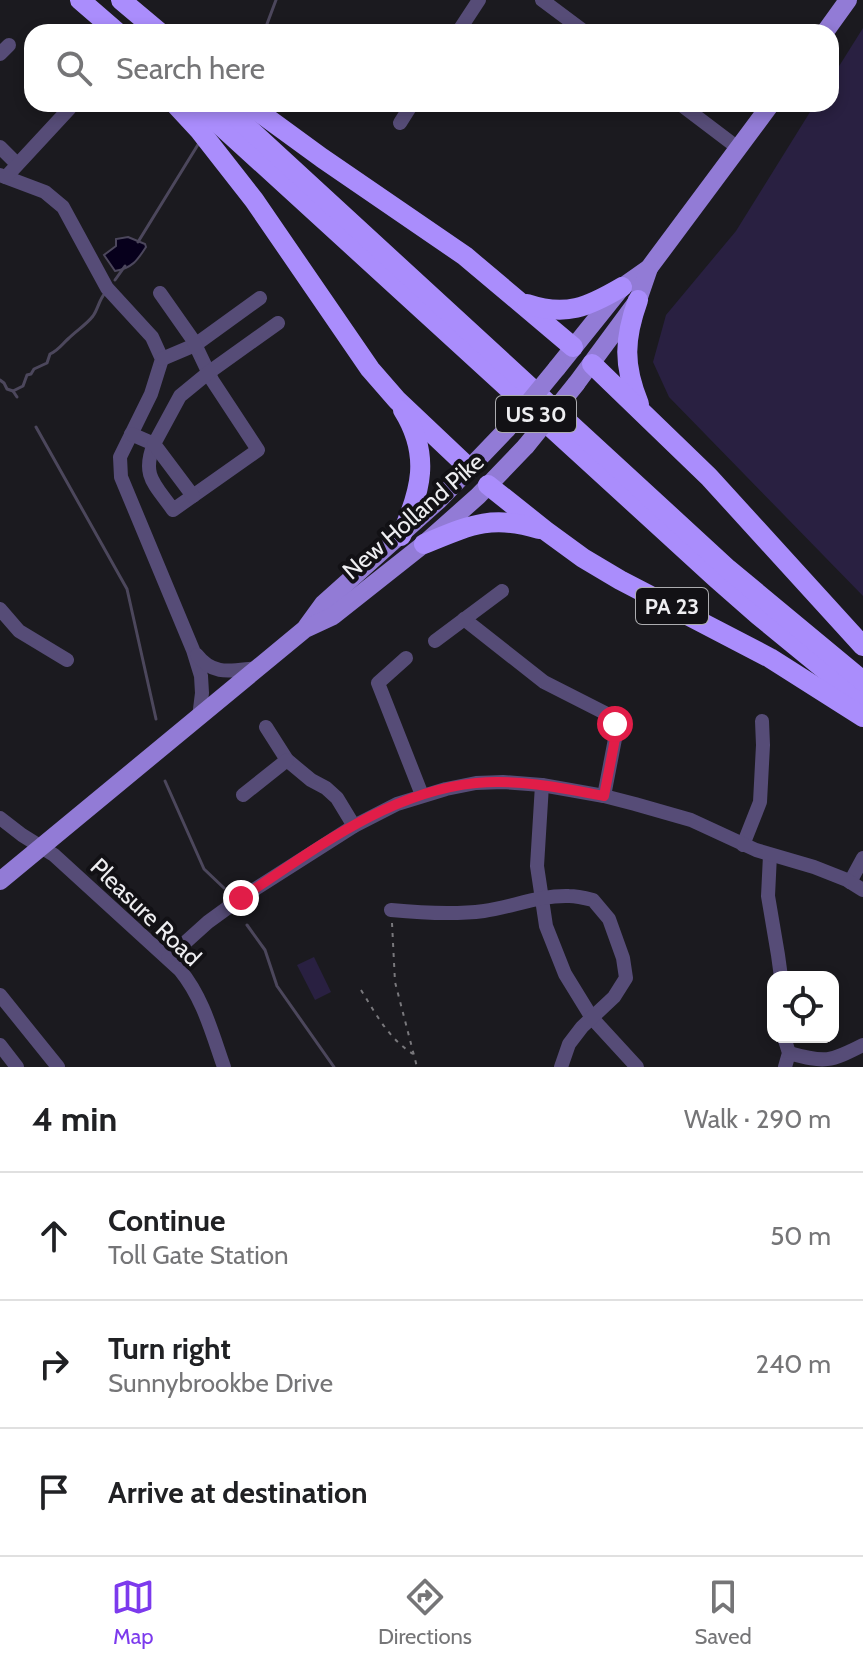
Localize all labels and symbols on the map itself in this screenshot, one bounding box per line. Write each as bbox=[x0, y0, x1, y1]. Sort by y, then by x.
road number: US 30 bbox=[496, 396, 576, 432]
street label: New Holland Pike bbox=[336, 447, 490, 585]
road number: PA 23 bbox=[636, 588, 708, 624]
route start bbox=[597, 706, 633, 742]
street label: Pleasure Road bbox=[85, 852, 207, 972]
route end bbox=[223, 880, 259, 916]

